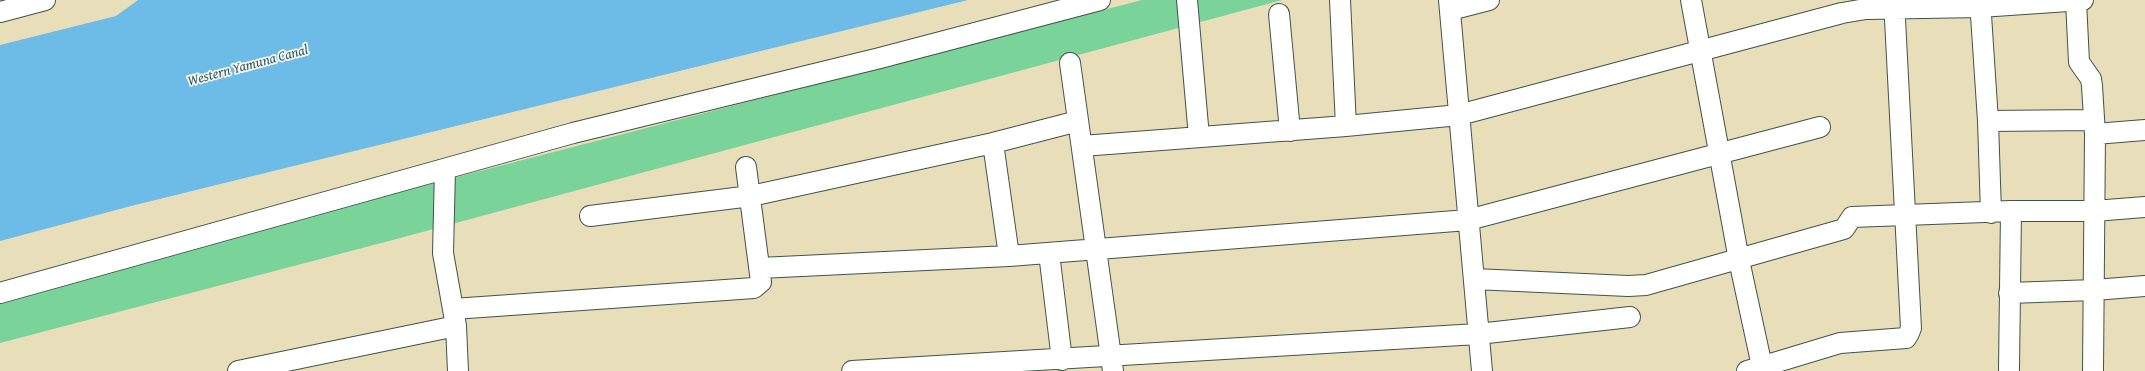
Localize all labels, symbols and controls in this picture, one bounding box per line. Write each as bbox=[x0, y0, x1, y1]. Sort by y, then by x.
water label: Western Yamuna Canal bbox=[186, 42, 310, 90]

